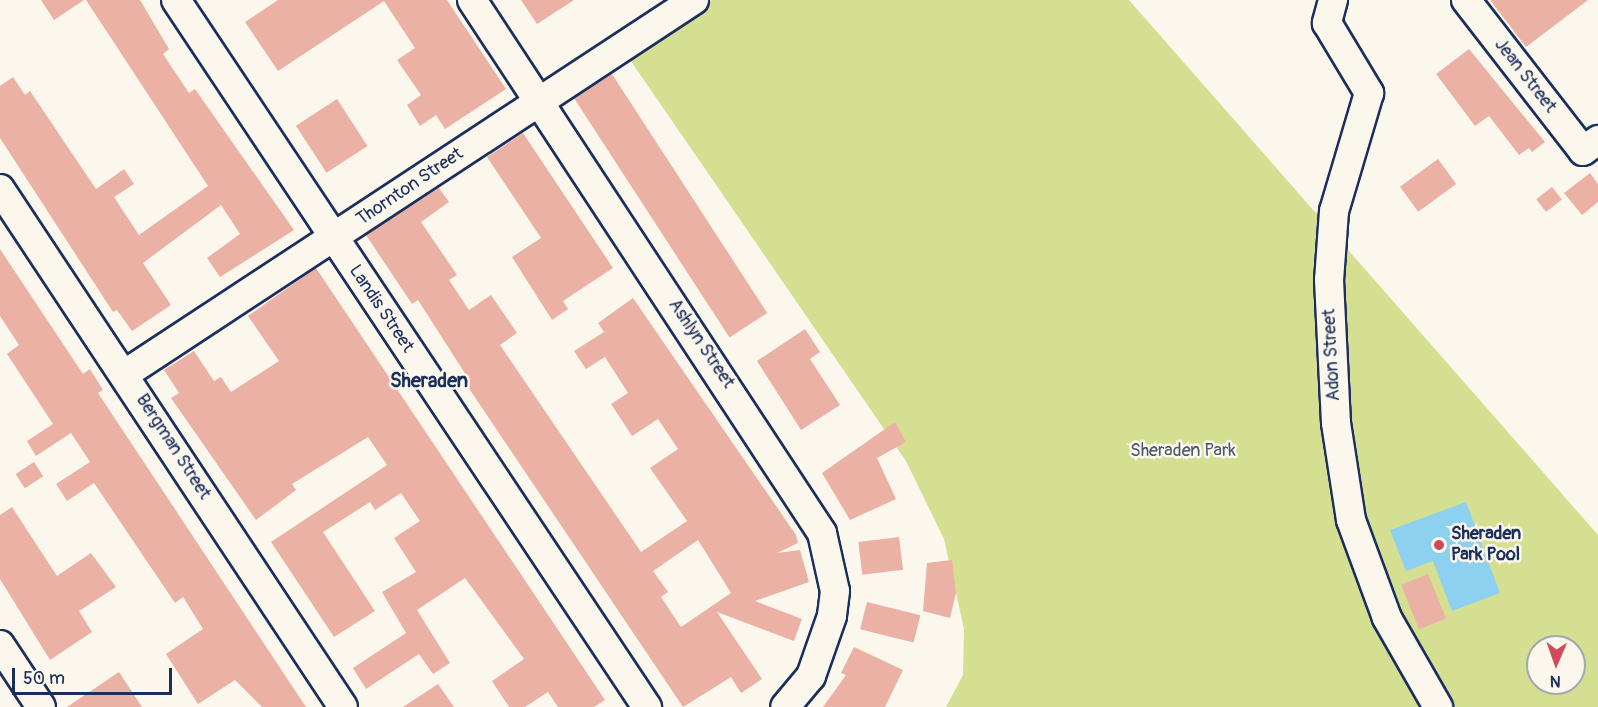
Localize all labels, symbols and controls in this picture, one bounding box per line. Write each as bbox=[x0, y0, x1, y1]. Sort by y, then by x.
street label: Jean Street bbox=[1489, 35, 1561, 117]
street label: Thornton Street bbox=[352, 143, 468, 231]
street label: Landis Street bbox=[344, 261, 418, 357]
street label: Ashlyn Street bbox=[663, 295, 739, 393]
street label: Adon Street bbox=[1319, 308, 1345, 402]
district label: Sheraden bbox=[390, 368, 468, 392]
street label: Bergman Street bbox=[131, 390, 215, 504]
park label: Sheraden Park bbox=[1130, 440, 1236, 462]
place label: Sheraden Park Pool bbox=[1451, 524, 1521, 566]
marker: Sheraden Park Pool bbox=[1432, 538, 1446, 552]
north arrow bbox=[1526, 635, 1586, 695]
scale bar bbox=[15, 656, 176, 694]
text: 50 m bbox=[23, 667, 65, 690]
text: N bbox=[1550, 671, 1561, 691]

